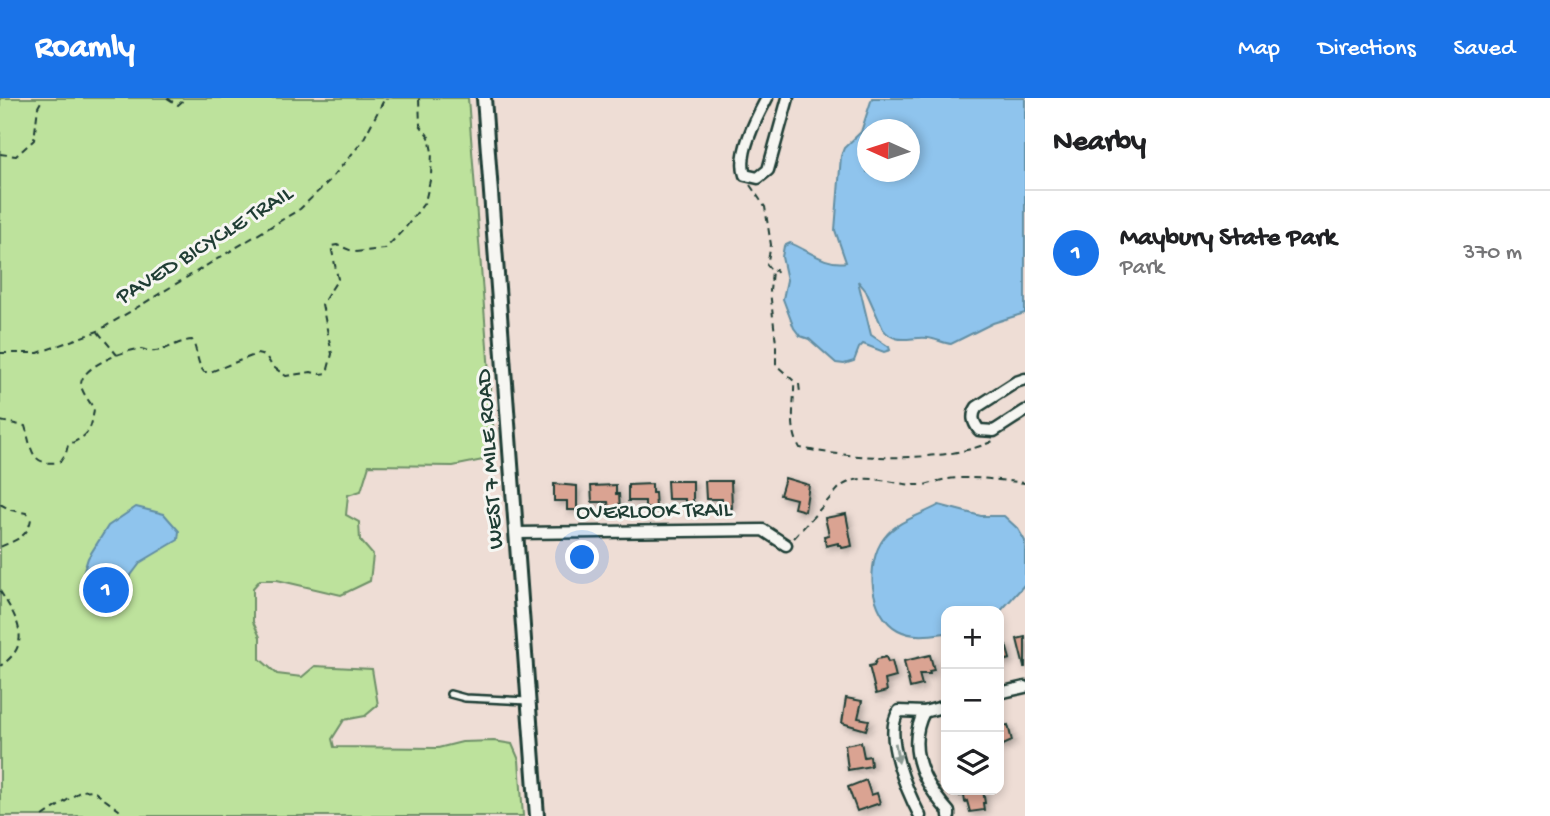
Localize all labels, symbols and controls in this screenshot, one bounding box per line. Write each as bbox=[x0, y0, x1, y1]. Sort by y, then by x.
text: Roamly bbox=[35, 30, 135, 68]
text: Map bbox=[1238, 35, 1280, 64]
text: Directions bbox=[1318, 35, 1416, 64]
text: Saved bbox=[1454, 35, 1515, 64]
north arrow bbox=[857, 119, 920, 182]
text: Nearby bbox=[1053, 126, 1146, 161]
street label: PAVED BICYCLE TRAIL bbox=[111, 180, 300, 312]
text: Maybury State Park bbox=[1120, 224, 1336, 255]
text: 1 bbox=[1071, 240, 1081, 267]
text: 370 m bbox=[1463, 240, 1522, 267]
text: Park bbox=[1120, 255, 1164, 282]
street label: WEST 7 MILE ROAD bbox=[471, 367, 511, 550]
street label: OVERLOOK TRAIL bbox=[576, 497, 734, 527]
your location bbox=[565, 540, 599, 574]
pin: 1 bbox=[83, 564, 129, 616]
map controls bbox=[941, 606, 1004, 795]
button: + bbox=[941, 606, 1004, 669]
button: − bbox=[941, 669, 1004, 732]
button: layers bbox=[941, 732, 1004, 795]
one-way arrow bbox=[892, 742, 903, 764]

